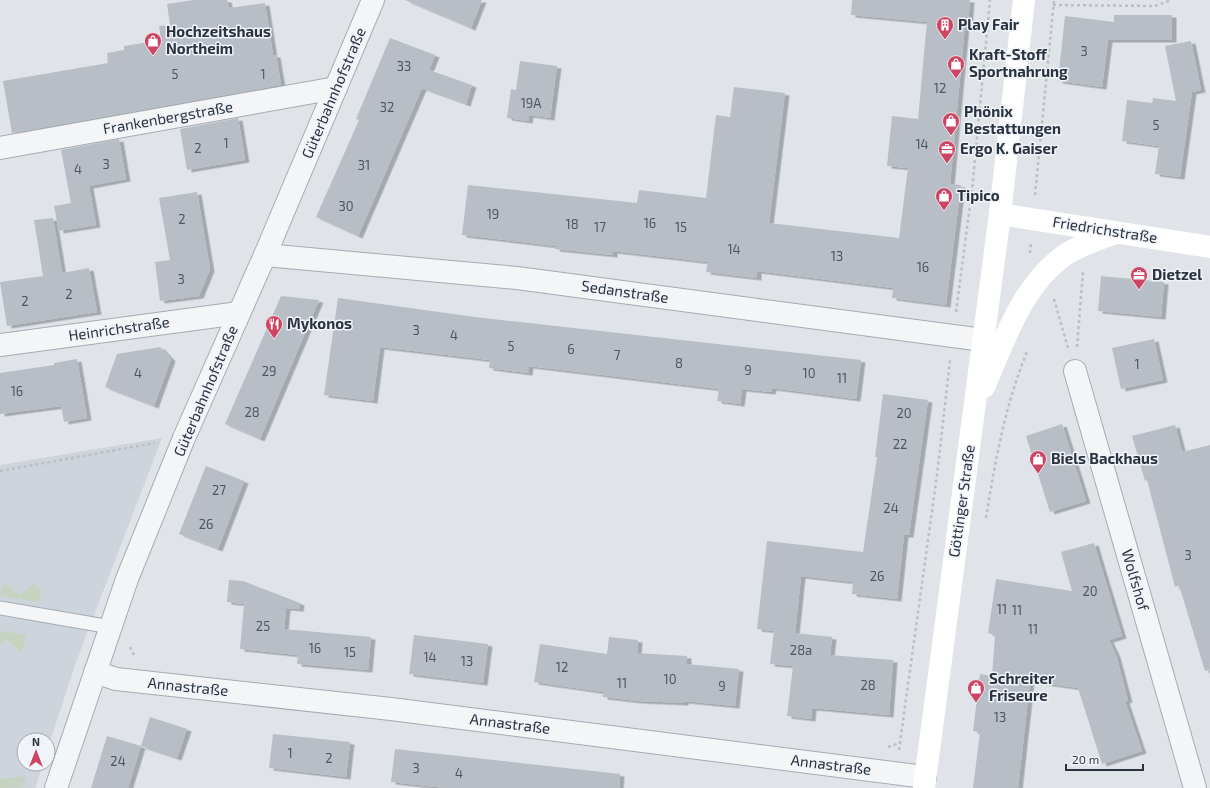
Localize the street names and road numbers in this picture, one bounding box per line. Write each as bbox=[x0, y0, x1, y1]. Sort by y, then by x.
street label: Güterbahnhofstraße bbox=[297, 24, 369, 161]
street label: Frankenbergstraße bbox=[101, 97, 234, 137]
street label: Friedrichstraße bbox=[1052, 212, 1159, 246]
street label: Sedanstraße bbox=[580, 276, 670, 306]
street label: Heinrichstraße bbox=[67, 312, 171, 344]
street label: Güterbahnhofstraße bbox=[169, 322, 241, 459]
street label: Göttinger Straße bbox=[944, 443, 978, 558]
street label: Wolfshof bbox=[1119, 547, 1153, 613]
street label: Annastraße bbox=[147, 673, 229, 699]
street label: Annastraße bbox=[469, 709, 551, 737]
street label: Annastraße bbox=[790, 750, 872, 778]

